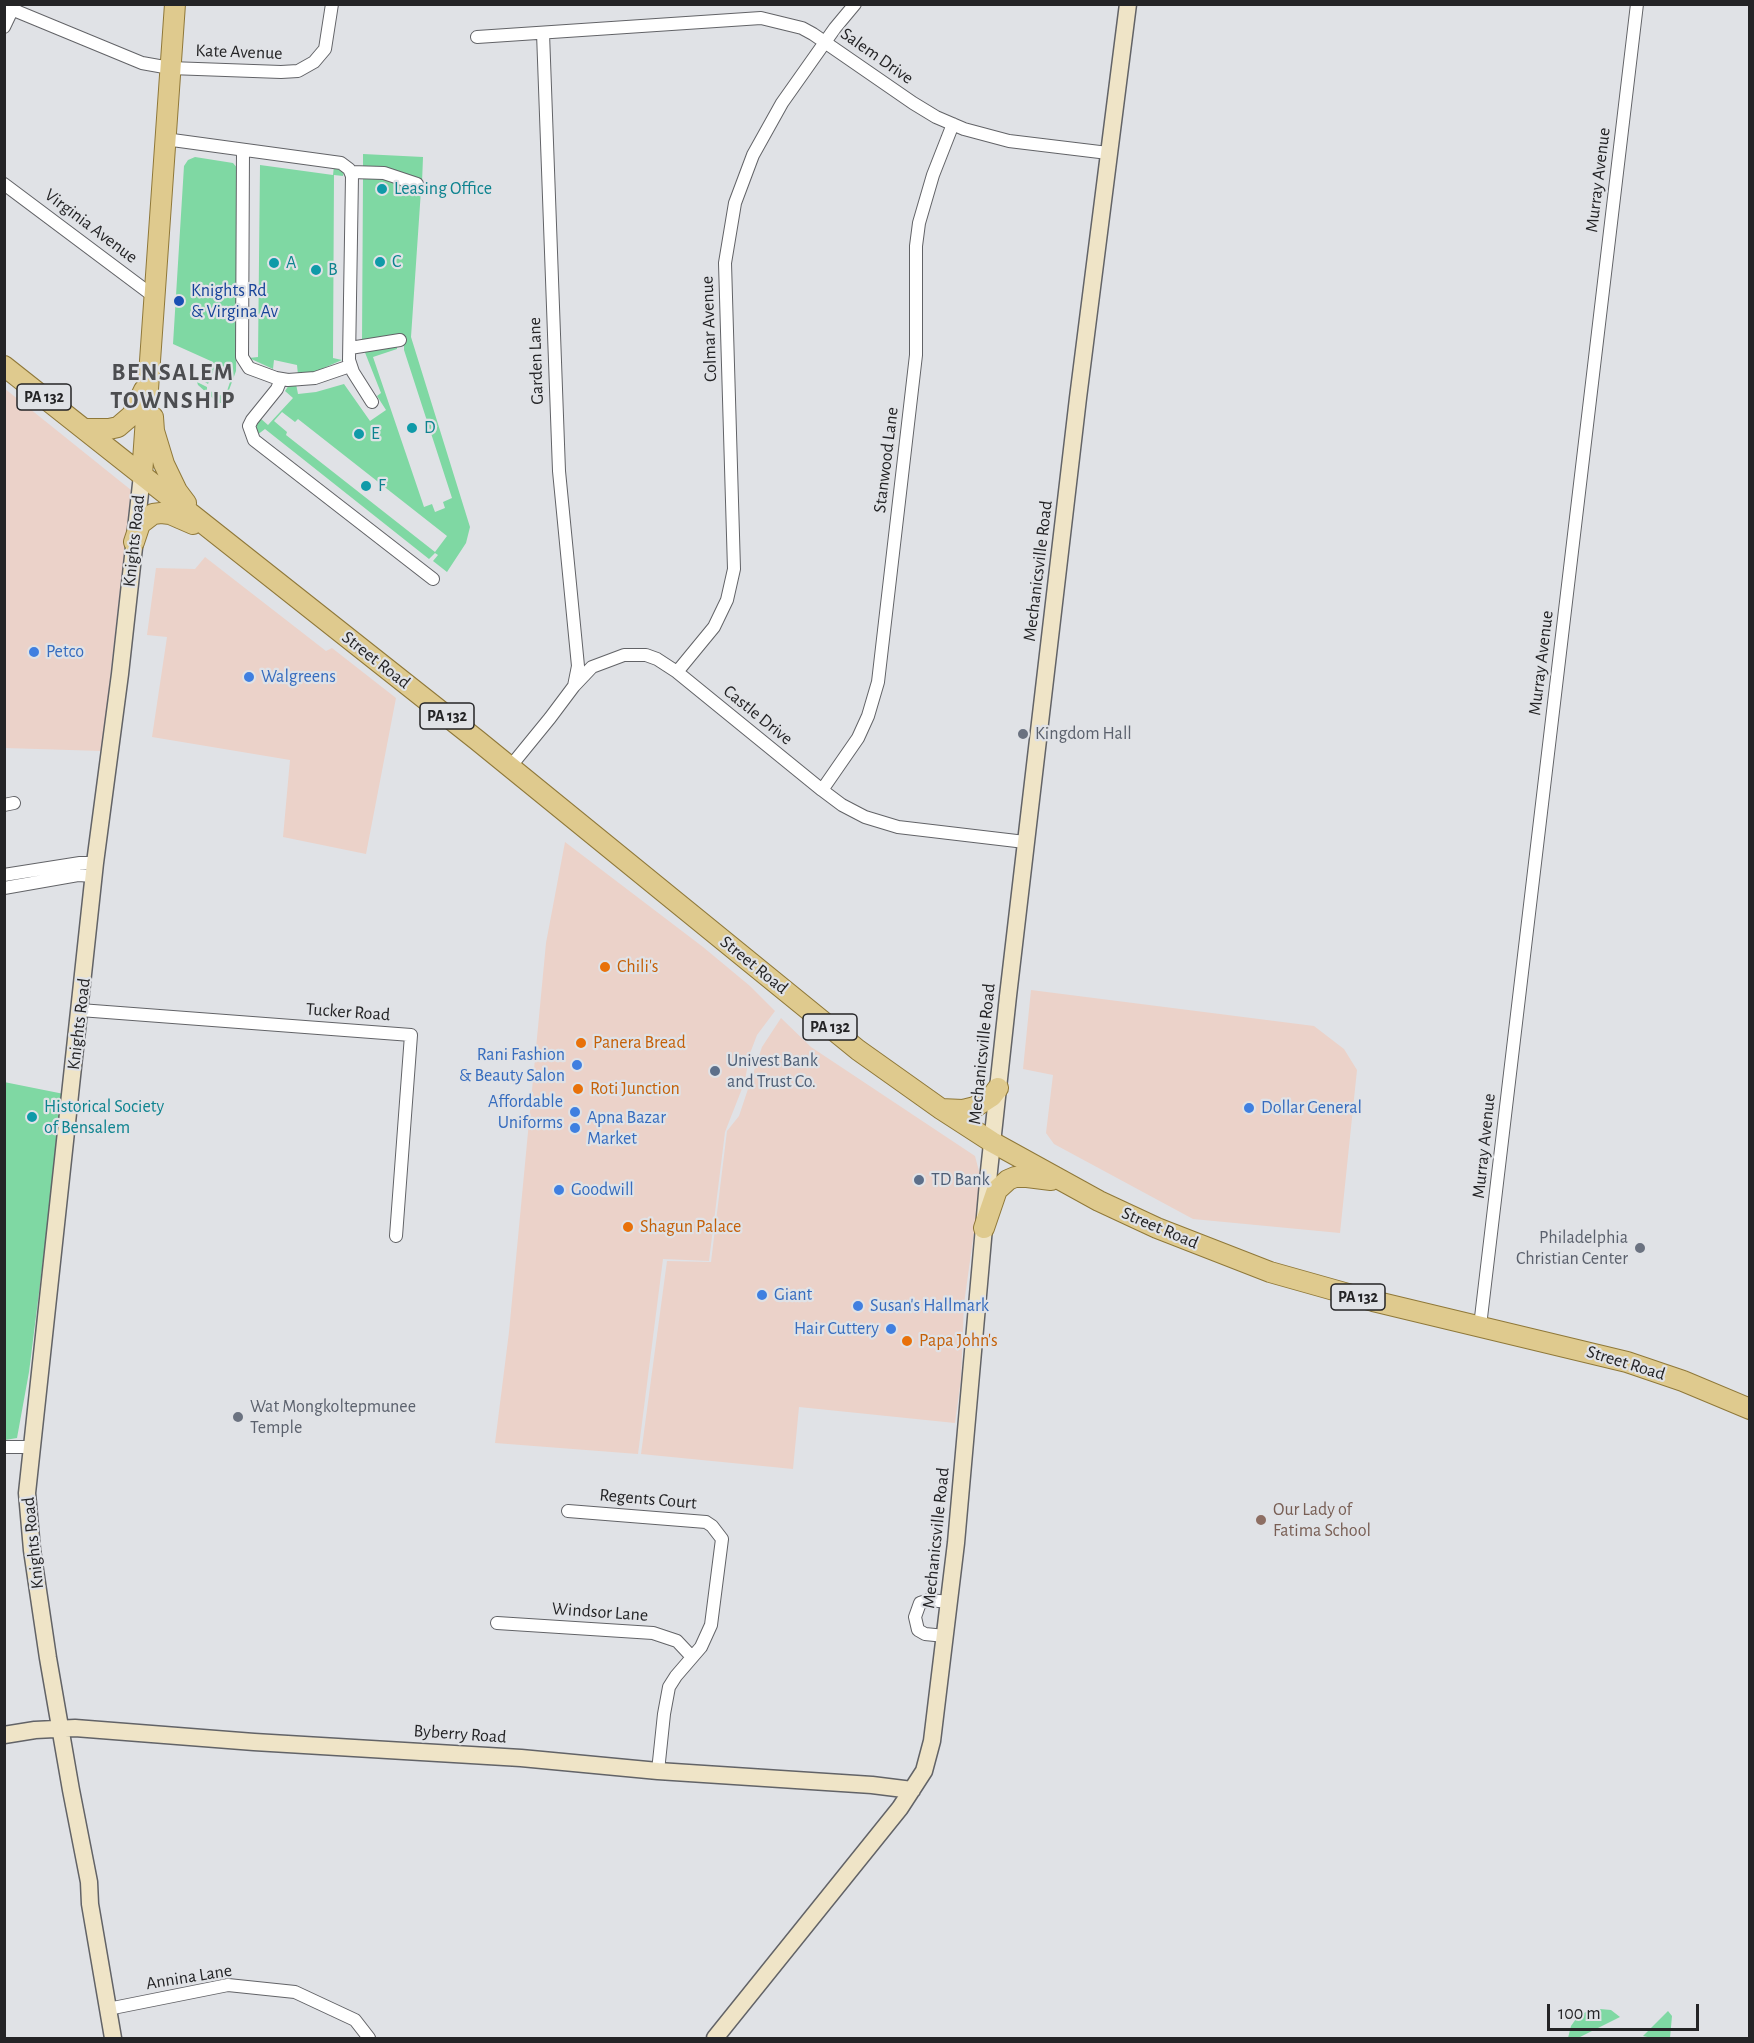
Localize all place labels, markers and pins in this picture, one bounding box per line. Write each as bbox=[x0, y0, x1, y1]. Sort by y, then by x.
place label: Leasing Office bbox=[394, 178, 492, 200]
marker: Leasing Office bbox=[375, 182, 389, 196]
place label: C bbox=[392, 251, 401, 273]
place label: A bbox=[286, 252, 296, 274]
marker: C bbox=[373, 255, 387, 269]
marker: A bbox=[267, 256, 281, 270]
place label: B bbox=[328, 259, 338, 281]
marker: B bbox=[309, 263, 323, 277]
place label: Knights Rd & Virgina Av bbox=[191, 280, 278, 322]
marker: Knights Rd & Virgina Av bbox=[172, 294, 186, 308]
place label: D bbox=[424, 417, 436, 439]
marker: D bbox=[405, 421, 419, 435]
place label: E bbox=[371, 423, 380, 445]
marker: E bbox=[352, 427, 366, 441]
place label: F bbox=[378, 475, 386, 497]
marker: F bbox=[359, 479, 373, 493]
place label: Petco bbox=[46, 641, 84, 663]
marker: Petco bbox=[27, 645, 41, 659]
place label: Walgreens bbox=[261, 666, 336, 688]
marker: Walgreens bbox=[242, 670, 256, 684]
place label: Kingdom Hall bbox=[1035, 723, 1132, 745]
marker: Kingdom Hall bbox=[1016, 727, 1030, 741]
place label: Chili's bbox=[617, 956, 659, 978]
marker: Chili's bbox=[598, 960, 612, 974]
place label: Panera Bread bbox=[593, 1032, 686, 1054]
marker: Panera Bread bbox=[574, 1036, 588, 1050]
place label: Rani Fashion & Beauty Salon bbox=[459, 1044, 565, 1086]
place label: Univest Bank and Trust Co. bbox=[727, 1050, 818, 1092]
marker: Rani Fashion & Beauty Salon bbox=[570, 1058, 584, 1072]
marker: Univest Bank and Trust Co. bbox=[708, 1064, 722, 1078]
place label: Roti Junction bbox=[590, 1078, 680, 1100]
marker: Roti Junction bbox=[571, 1082, 585, 1096]
place label: Affordable Uniforms bbox=[488, 1091, 563, 1134]
place label: Historical Society of Bensalem bbox=[44, 1096, 164, 1138]
place label: Dollar General bbox=[1261, 1097, 1362, 1119]
marker: Dollar General bbox=[1242, 1101, 1256, 1115]
marker: Affordable Uniforms bbox=[568, 1105, 582, 1119]
place label: Apna Bazar Market bbox=[587, 1107, 666, 1150]
marker: Historical Society of Bensalem bbox=[25, 1110, 39, 1124]
marker: Apna Bazar Market bbox=[568, 1121, 582, 1135]
place label: TD Bank bbox=[931, 1169, 990, 1191]
marker: TD Bank bbox=[912, 1173, 926, 1187]
place label: Goodwill bbox=[571, 1179, 634, 1201]
marker: Goodwill bbox=[552, 1183, 566, 1197]
place label: Shagun Palace bbox=[640, 1216, 741, 1238]
marker: Shagun Palace bbox=[621, 1220, 635, 1234]
place label: Philadelphia Christian Center bbox=[1516, 1227, 1628, 1270]
marker: Philadelphia Christian Center bbox=[1633, 1241, 1647, 1255]
place label: Giant bbox=[774, 1284, 812, 1306]
marker: Giant bbox=[755, 1288, 769, 1302]
place label: Susan's Hallmark bbox=[870, 1295, 989, 1317]
marker: Susan's Hallmark bbox=[851, 1299, 865, 1313]
place label: Hair Cuttery bbox=[794, 1318, 879, 1340]
marker: Hair Cuttery bbox=[884, 1322, 898, 1336]
place label: Papa John's bbox=[919, 1330, 998, 1352]
marker: Papa John's bbox=[900, 1334, 914, 1348]
place label: Wat Mongkoltepmunee Temple bbox=[250, 1396, 416, 1438]
marker: Wat Mongkoltepmunee Temple bbox=[231, 1410, 245, 1424]
place label: Our Lady of Fatima School bbox=[1273, 1499, 1371, 1541]
marker: Our Lady of Fatima School bbox=[1254, 1513, 1268, 1527]

